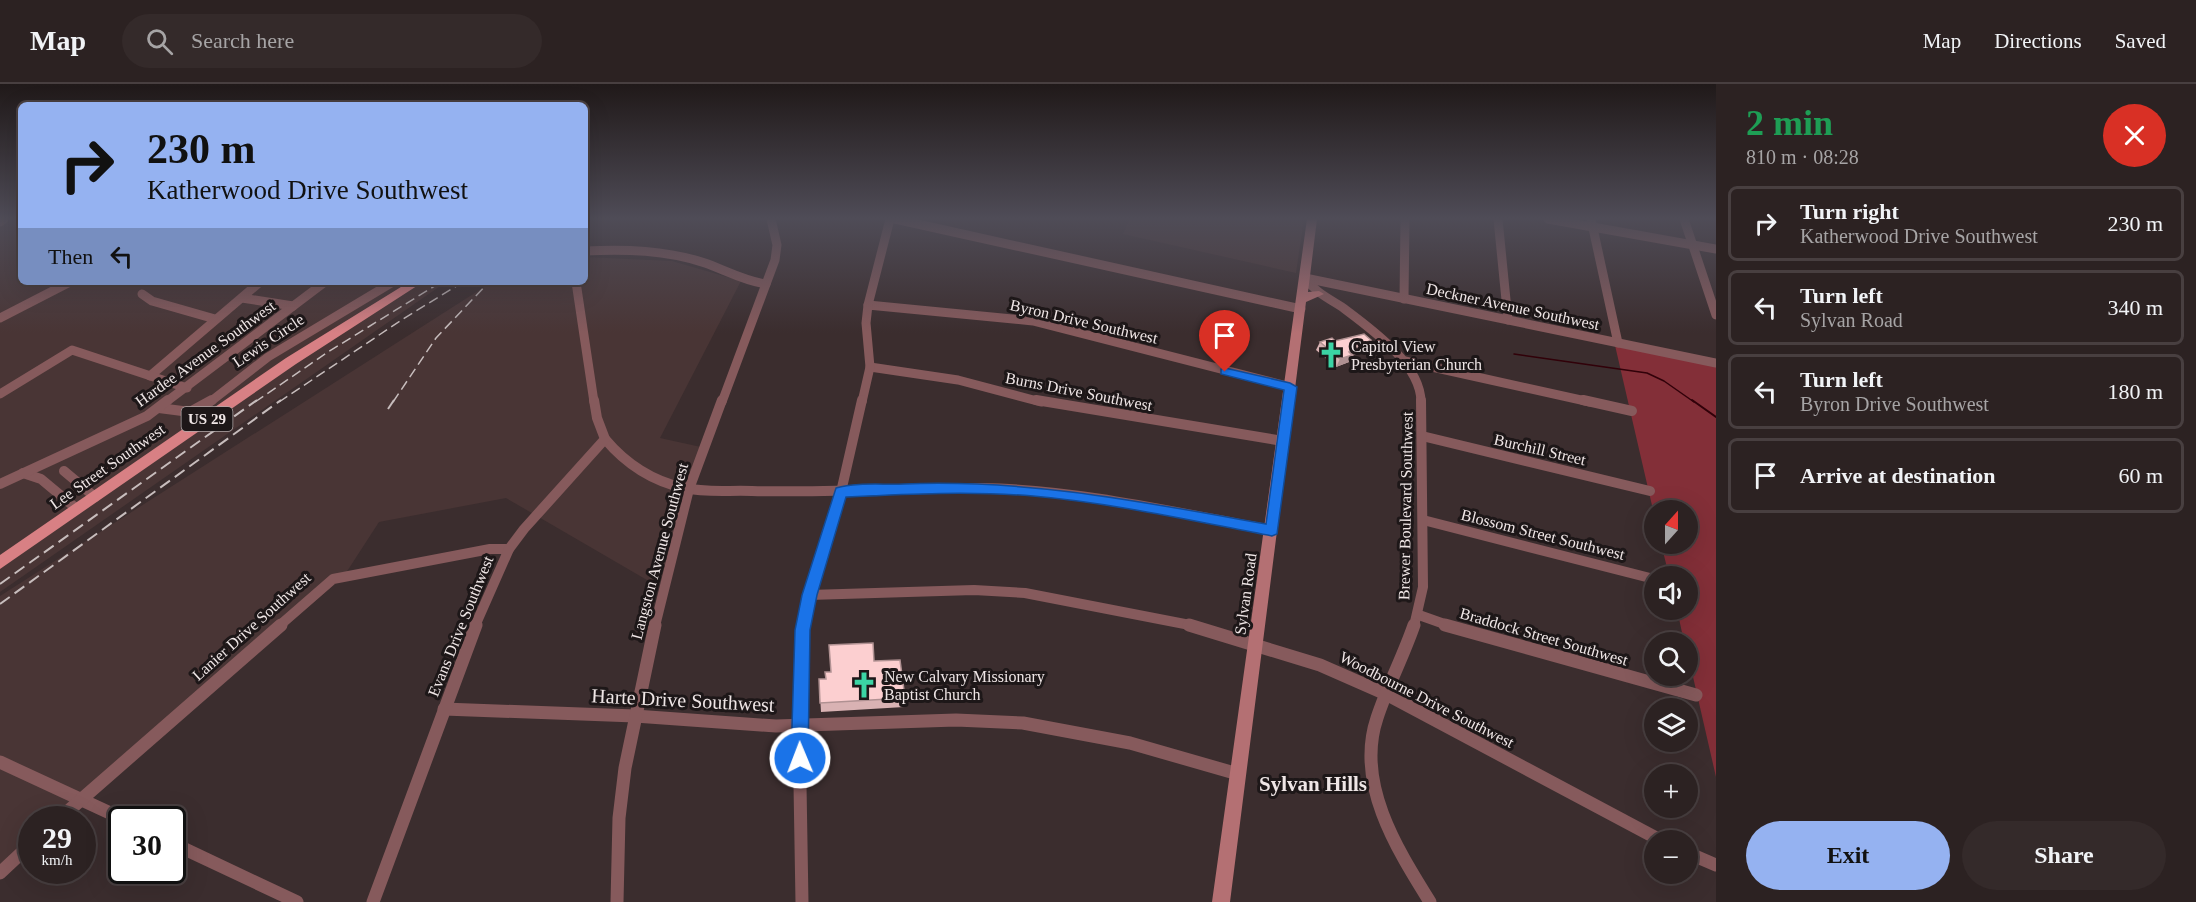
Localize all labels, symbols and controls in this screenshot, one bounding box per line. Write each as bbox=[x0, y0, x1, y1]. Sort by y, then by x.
search box bbox=[122, 14, 542, 68]
text: Map bbox=[30, 25, 86, 56]
icon: search bbox=[143, 25, 176, 58]
text: Search here bbox=[191, 28, 294, 53]
text: Map bbox=[1923, 29, 1961, 53]
text: Directions bbox=[1994, 29, 2082, 53]
text: Saved bbox=[2115, 29, 2166, 53]
text: 2 min bbox=[1746, 103, 1833, 143]
button: close bbox=[2103, 104, 2166, 167]
icon: right bbox=[48, 126, 126, 204]
text: 230 m bbox=[147, 126, 256, 172]
text: 810 m · 08:28 bbox=[1746, 146, 1859, 168]
text: Katherwood Drive Southwest bbox=[147, 175, 468, 205]
text: Turn right bbox=[1800, 199, 1899, 224]
icon: right bbox=[1749, 207, 1782, 240]
text: 230 m bbox=[2107, 211, 2163, 236]
text: Katherwood Drive Southwest bbox=[1800, 225, 2038, 247]
icon: left bbox=[105, 240, 138, 273]
text: Then bbox=[48, 244, 93, 269]
street label: Deckner Avenue Southwest bbox=[1425, 280, 1602, 333]
text: Turn left bbox=[1800, 283, 1883, 308]
icon: left bbox=[1749, 291, 1782, 324]
text: 340 m bbox=[2107, 295, 2163, 320]
street label: Byron Drive Southwest bbox=[1008, 296, 1160, 348]
street label: Hardee Avenue Southwest bbox=[132, 297, 279, 410]
text: Sylvan Road bbox=[1800, 309, 1903, 331]
street label: Lewis Circle bbox=[229, 310, 307, 370]
pin bbox=[1199, 310, 1250, 372]
icon: arrive bbox=[1208, 319, 1241, 352]
place label: Capitol View Presbyterian Church bbox=[1351, 338, 1482, 374]
church icon: Capitol View Presbyterian Church bbox=[1316, 340, 1346, 370]
text: Turn left bbox=[1800, 367, 1883, 392]
street label: Burns Drive Southwest bbox=[1004, 369, 1154, 414]
icon: left bbox=[1749, 375, 1782, 408]
text: 180 m bbox=[2107, 379, 2163, 404]
text: Byron Drive Southwest bbox=[1800, 393, 1989, 415]
road number: US 29 bbox=[182, 407, 232, 431]
street label: Brewer Boulevard Southwest bbox=[1395, 411, 1416, 600]
street label: Lee Street Southwest bbox=[47, 420, 168, 512]
street label: Burchill Street bbox=[1492, 431, 1588, 468]
icon: arrive bbox=[1749, 459, 1782, 492]
street label: Langston Avenue Southwest bbox=[628, 461, 692, 641]
text: Arrive at destination bbox=[1800, 463, 1996, 488]
text: 60 m bbox=[2118, 463, 2163, 488]
north arrow bbox=[1644, 500, 1698, 554]
map controls bbox=[1644, 500, 1698, 884]
street label: Blossom Street Southwest bbox=[1459, 506, 1627, 563]
street label: Sylvan Road bbox=[1231, 552, 1261, 636]
street label: Evans Drive Southwest bbox=[424, 553, 497, 699]
button: sound bbox=[1644, 566, 1698, 620]
street label: Lanier Drive Southwest bbox=[189, 569, 314, 684]
street label: Braddock Street Southwest bbox=[1458, 604, 1630, 669]
button: search bbox=[1644, 632, 1698, 686]
street label: Woodbourne Drive Southwest bbox=[1337, 648, 1517, 751]
place label: New Calvary Missionary Baptist Church bbox=[884, 668, 1045, 704]
church icon: New Calvary Missionary Baptist Church bbox=[849, 670, 879, 700]
street label: Harte Drive Southwest bbox=[591, 684, 776, 716]
button: layers bbox=[1644, 698, 1698, 752]
position arrow bbox=[768, 726, 832, 790]
button: + bbox=[1644, 764, 1698, 818]
district label: Sylvan Hills bbox=[1259, 772, 1367, 796]
speed limit sign: 30 bbox=[108, 806, 186, 884]
text: 29 bbox=[42, 821, 72, 854]
button: Exit bbox=[1746, 821, 1950, 890]
button: Share bbox=[1962, 821, 2166, 890]
button: − bbox=[1644, 830, 1698, 884]
text: km/h bbox=[42, 852, 72, 868]

